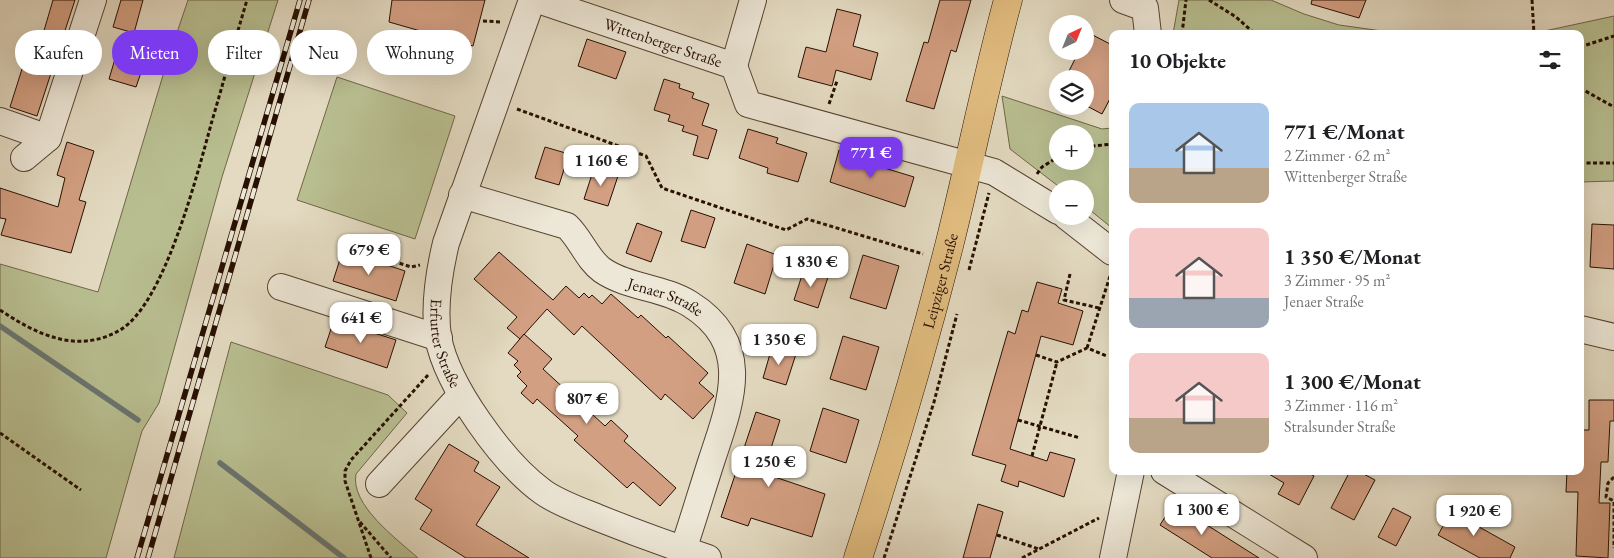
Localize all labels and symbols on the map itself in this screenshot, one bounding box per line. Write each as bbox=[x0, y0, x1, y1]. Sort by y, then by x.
street label: Wittenberger Straße bbox=[601, 13, 725, 72]
north arrow bbox=[1049, 15, 1094, 60]
pin: 771 € bbox=[836, 136, 906, 179]
pin: 1 160 € bbox=[555, 144, 647, 187]
street label: Leipziger Straße bbox=[917, 231, 962, 331]
pin: 679 € bbox=[334, 234, 404, 276]
pin: 1 830 € bbox=[765, 246, 857, 288]
street label: Jenaer Straße bbox=[623, 272, 708, 321]
street label: Erfurter Straße bbox=[426, 298, 466, 391]
pin: 641 € bbox=[326, 302, 396, 344]
pin: 1 350 € bbox=[733, 324, 825, 366]
pin: 807 € bbox=[552, 382, 622, 425]
pin: 1 250 € bbox=[723, 446, 815, 488]
pin: 1 300 € bbox=[1156, 494, 1248, 536]
pin: 1 920 € bbox=[1428, 494, 1520, 537]

